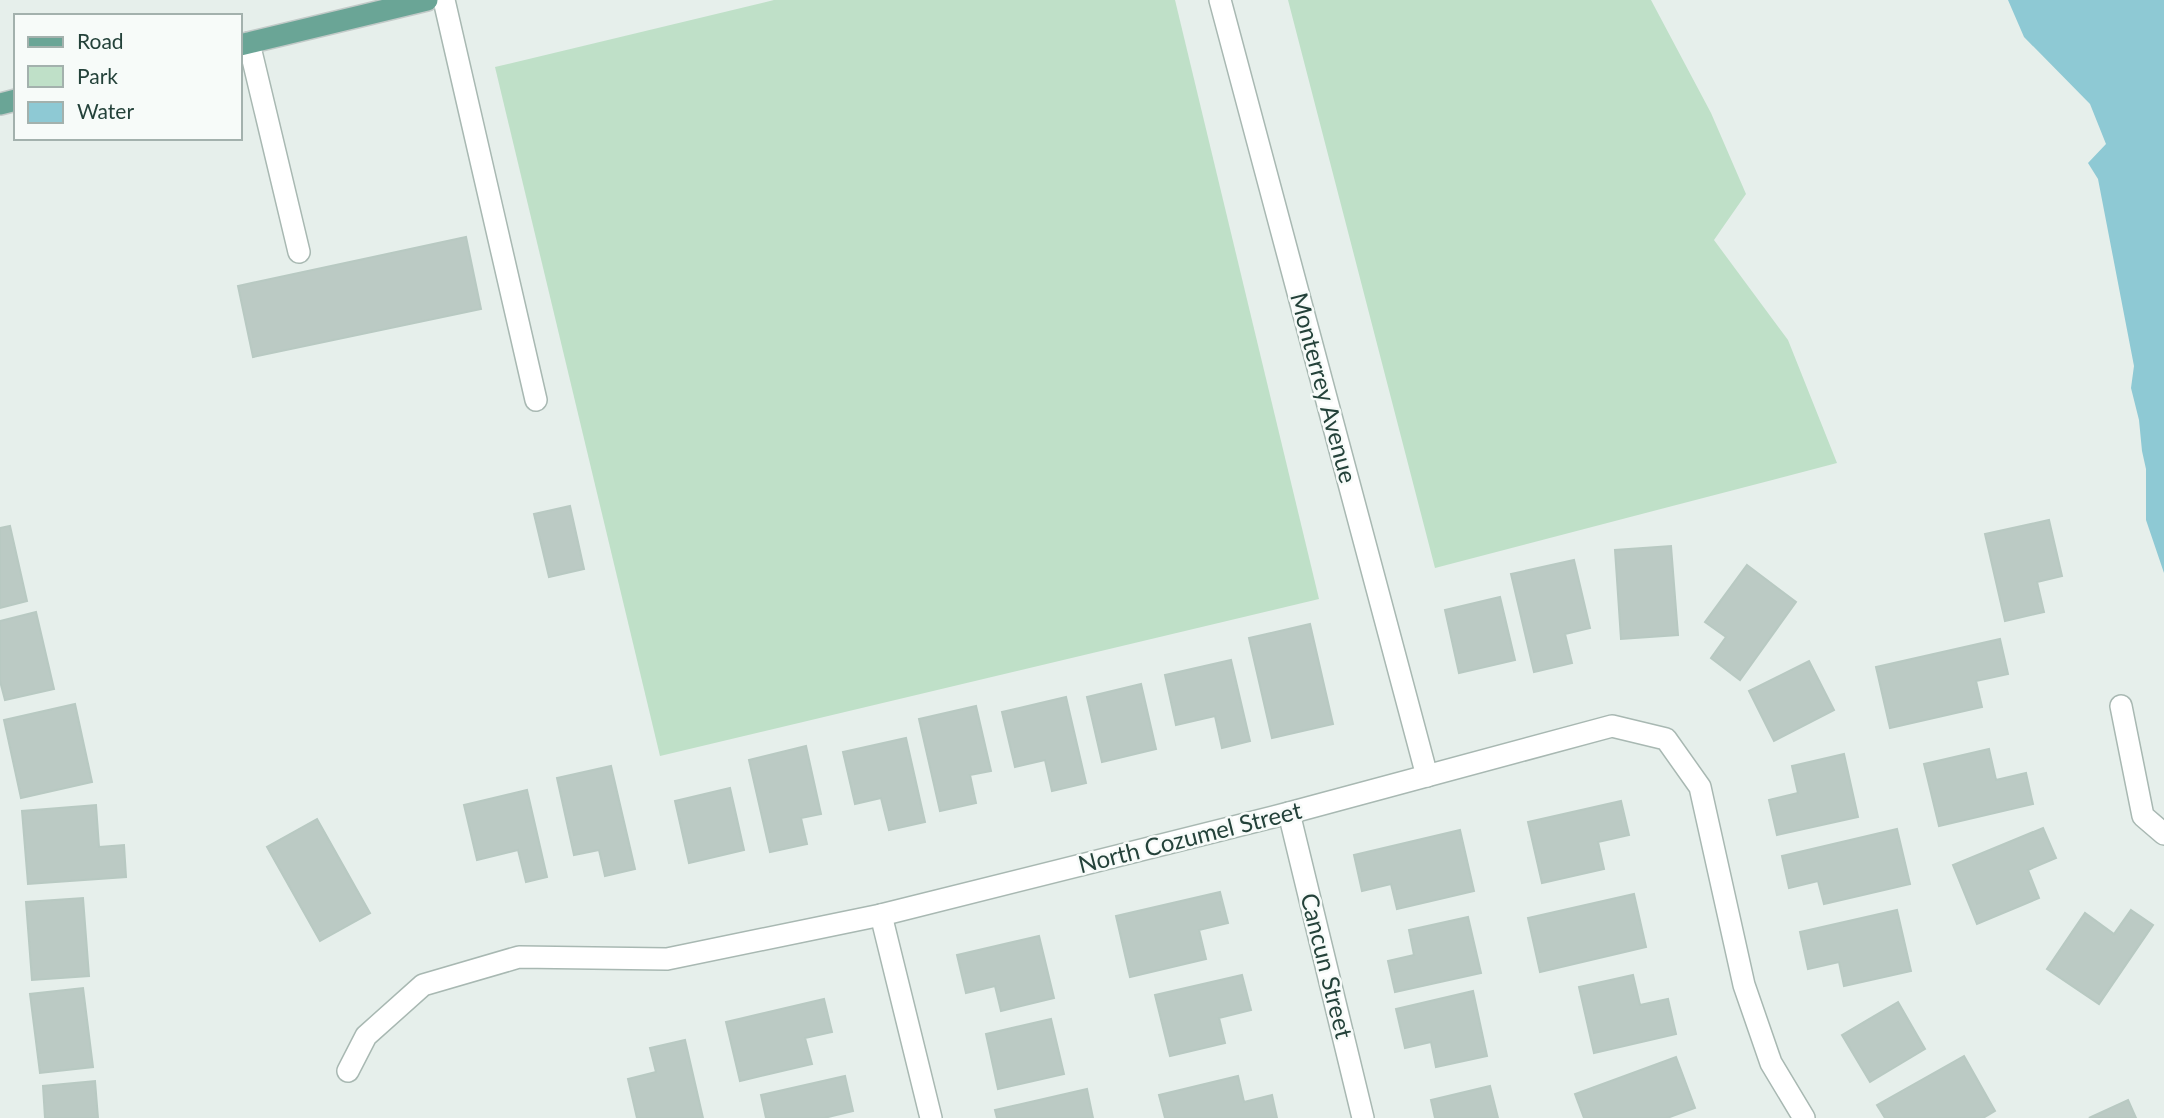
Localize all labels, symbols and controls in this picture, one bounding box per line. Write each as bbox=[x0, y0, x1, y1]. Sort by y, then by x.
legend bbox=[14, 14, 242, 140]
text: Road bbox=[77, 28, 124, 53]
text: Park bbox=[77, 63, 118, 88]
text: Water bbox=[77, 98, 134, 123]
street label: Monterrey Avenue bbox=[1285, 289, 1364, 486]
street label: North Cozumel Street bbox=[1075, 795, 1305, 878]
street label: Cancun Street bbox=[1295, 890, 1360, 1042]

